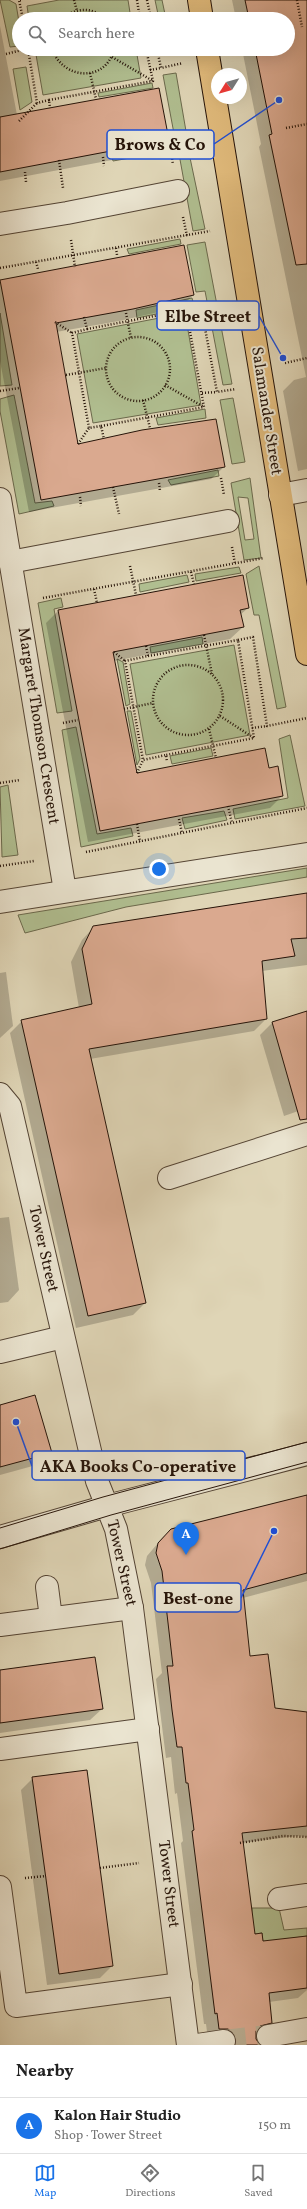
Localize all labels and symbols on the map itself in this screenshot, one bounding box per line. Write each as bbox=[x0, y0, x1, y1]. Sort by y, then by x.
north arrow bbox=[211, 68, 247, 104]
callout: Brows & Co bbox=[107, 130, 214, 159]
text: Brows & Co bbox=[115, 134, 206, 157]
callout: Elbe Street bbox=[157, 301, 259, 330]
text: Elbe Street bbox=[165, 306, 252, 329]
street label: Salamander Street bbox=[245, 345, 287, 477]
street label: Margaret Thomson Crescent bbox=[12, 626, 65, 826]
your location bbox=[149, 859, 169, 879]
street label: Tower Street bbox=[22, 1204, 64, 1295]
callout: AKA Books Co-operative bbox=[32, 1451, 245, 1480]
text: AKA Books Co-operative bbox=[40, 1456, 236, 1479]
street label: Tower Street bbox=[100, 1518, 142, 1609]
pin: A bbox=[173, 1522, 199, 1555]
callout: Best-one bbox=[155, 1583, 241, 1612]
text: Best-one bbox=[163, 1588, 233, 1611]
street label: Tower Street bbox=[152, 1839, 184, 1930]

